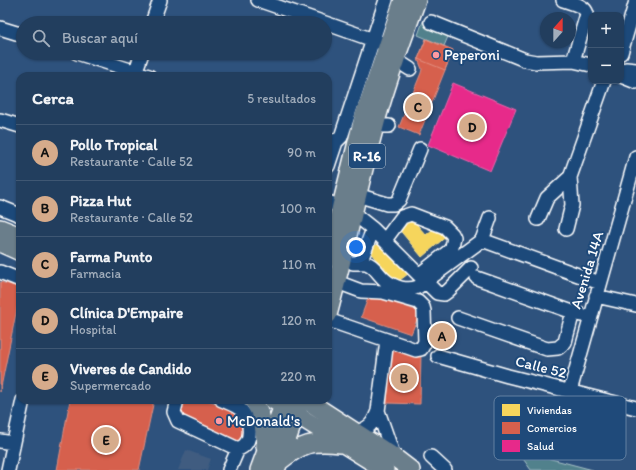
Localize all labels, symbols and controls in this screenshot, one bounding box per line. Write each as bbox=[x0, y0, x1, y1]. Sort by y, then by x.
north arrow bbox=[540, 12, 576, 48]
map controls bbox=[588, 12, 624, 84]
button: + bbox=[588, 12, 624, 48]
search box bbox=[16, 16, 332, 60]
icon: search bbox=[30, 27, 52, 49]
text: Buscar aquí bbox=[62, 29, 138, 47]
place label: Peperoni bbox=[444, 46, 500, 64]
button: − bbox=[588, 48, 624, 84]
marker: Peperoni bbox=[431, 50, 441, 60]
text: Cerca bbox=[32, 88, 74, 108]
text: 5 resultados bbox=[247, 91, 316, 106]
pin: C bbox=[405, 92, 431, 122]
pin: D bbox=[459, 112, 485, 142]
text: Pollo Tropical bbox=[70, 136, 158, 154]
road number: R-16 bbox=[349, 144, 385, 168]
text: A bbox=[41, 145, 49, 160]
text: 90 m bbox=[287, 145, 316, 160]
text: Restaurante · Calle 52 bbox=[70, 154, 193, 169]
text: Pizza Hut bbox=[70, 192, 131, 210]
text: B bbox=[41, 201, 49, 216]
text: 100 m bbox=[280, 201, 316, 216]
text: Restaurante · Calle 52 bbox=[70, 210, 193, 225]
street label: Avenida 14A bbox=[567, 229, 607, 311]
your location bbox=[346, 237, 366, 257]
text: Farma Punto bbox=[70, 248, 153, 266]
text: C bbox=[41, 257, 49, 272]
text: 110 m bbox=[282, 257, 316, 272]
text: Farmacia bbox=[70, 266, 121, 281]
text: Clínica D'Empaire bbox=[70, 304, 183, 322]
text: D bbox=[41, 313, 49, 328]
text: 120 m bbox=[281, 313, 316, 328]
pin: A bbox=[429, 321, 455, 351]
text: Hospital bbox=[70, 322, 117, 337]
street label: Calle 52 bbox=[513, 352, 569, 382]
text: Viveres de Candido bbox=[70, 360, 191, 378]
pin: B bbox=[391, 363, 417, 393]
text: E bbox=[41, 369, 49, 384]
text: 220 m bbox=[280, 369, 316, 384]
text: Supermercado bbox=[70, 378, 151, 393]
legend bbox=[494, 396, 626, 460]
text: Viviendas bbox=[527, 404, 572, 417]
place label: McDonald's bbox=[227, 412, 301, 430]
marker: McDonald's bbox=[214, 416, 224, 426]
text: Comercios bbox=[527, 422, 577, 435]
pin: E bbox=[93, 425, 119, 455]
text: Salud bbox=[527, 440, 554, 453]

